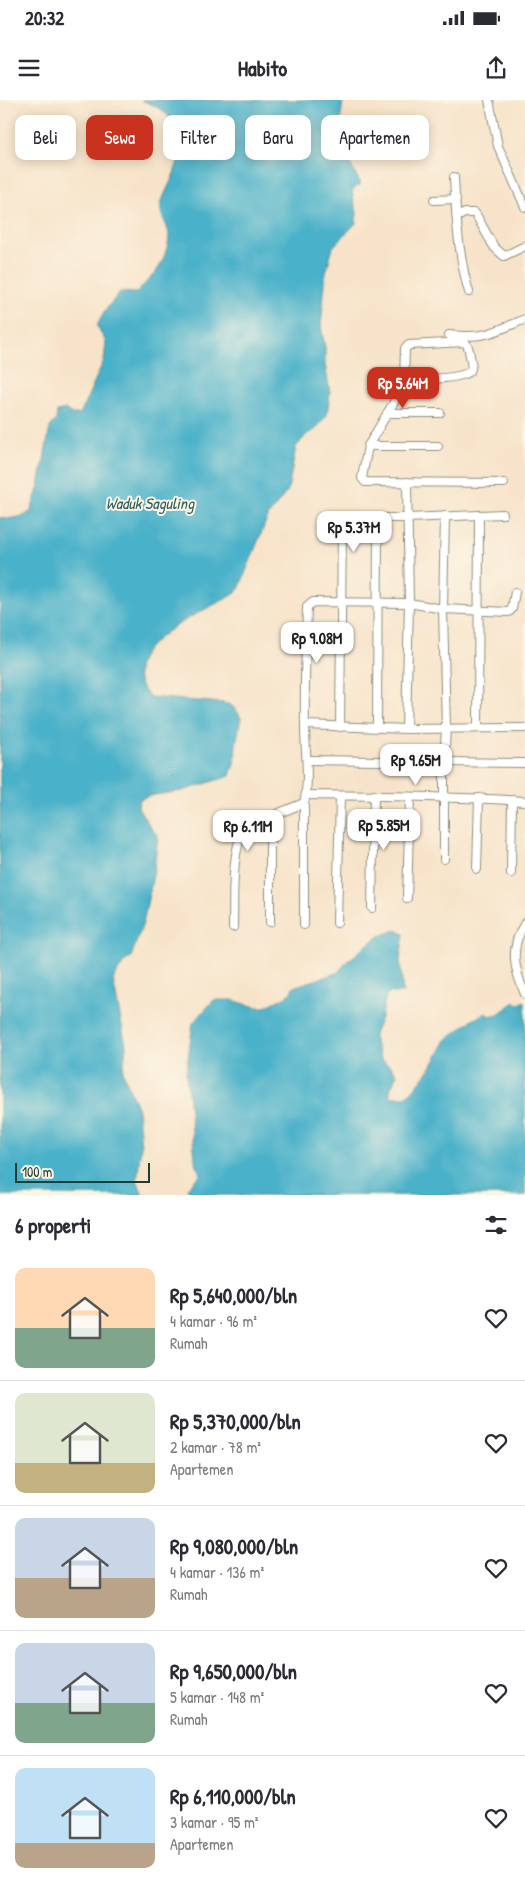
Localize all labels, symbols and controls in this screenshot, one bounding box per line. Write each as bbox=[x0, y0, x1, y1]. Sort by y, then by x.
text: 20:32 bbox=[25, 5, 64, 31]
text: Habito bbox=[238, 53, 287, 83]
icon: menu bbox=[15, 54, 43, 82]
icon: share bbox=[482, 54, 510, 82]
chip: Beli bbox=[15, 115, 76, 160]
chip: Sewa bbox=[86, 115, 153, 160]
chip: Filter bbox=[163, 115, 235, 160]
chip: Baru bbox=[245, 115, 311, 160]
chip: Apartemen bbox=[321, 115, 429, 160]
pin: Rp 5.64M bbox=[351, 366, 455, 409]
text: Rp 5.64M bbox=[378, 372, 428, 394]
water label: Waduk Saguling bbox=[106, 492, 195, 514]
pin: Rp 5.37M bbox=[302, 510, 406, 553]
text: Rp 5.37M bbox=[328, 516, 380, 538]
pin: Rp 9.08M bbox=[265, 622, 369, 664]
text: Rp 9.08M bbox=[292, 627, 342, 649]
pin: Rp 9.65M bbox=[364, 744, 468, 786]
text: Rp 9.65M bbox=[391, 749, 441, 771]
pin: Rp 5.85M bbox=[332, 808, 436, 851]
pin: Rp 6.11M bbox=[196, 810, 300, 852]
text: Rp 5.85M bbox=[358, 814, 410, 836]
text: Rp 6.11M bbox=[224, 815, 272, 837]
scale bar bbox=[15, 1160, 150, 1183]
text: 100 m bbox=[22, 1162, 52, 1181]
text: 6 properti bbox=[15, 1211, 91, 1240]
icon: filters bbox=[482, 1211, 510, 1239]
text: Rp 5,640,000/bln bbox=[170, 1281, 297, 1310]
icon: home bbox=[55, 1288, 115, 1348]
icon: heart bbox=[482, 1304, 510, 1332]
text: 4 kamar · 96 m² bbox=[170, 1310, 257, 1332]
text: Rumah bbox=[170, 1332, 208, 1354]
text: Rp 5,370,000/bln bbox=[170, 1407, 301, 1436]
icon: home bbox=[55, 1413, 115, 1473]
icon: heart bbox=[482, 1429, 510, 1457]
text: 2 kamar · 78 m² bbox=[170, 1436, 261, 1458]
text: Apartemen bbox=[170, 1458, 233, 1480]
text: Rp 9,080,000/bln bbox=[170, 1532, 298, 1561]
icon: home bbox=[55, 1538, 115, 1598]
icon: heart bbox=[482, 1554, 510, 1582]
text: 4 kamar · 136 m² bbox=[170, 1561, 264, 1583]
text: Rumah bbox=[170, 1583, 208, 1605]
text: Rp 9,650,000/bln bbox=[170, 1657, 297, 1686]
icon: home bbox=[55, 1663, 115, 1723]
icon: heart bbox=[482, 1679, 510, 1707]
text: 5 kamar · 148 m² bbox=[170, 1686, 264, 1708]
text: Rumah bbox=[170, 1708, 208, 1730]
text: Rp 6,110,000/bln bbox=[170, 1782, 296, 1811]
icon: home bbox=[55, 1788, 115, 1848]
icon: heart bbox=[482, 1804, 510, 1832]
text: 3 kamar · 95 m² bbox=[170, 1811, 259, 1833]
text: Apartemen bbox=[170, 1833, 233, 1855]

